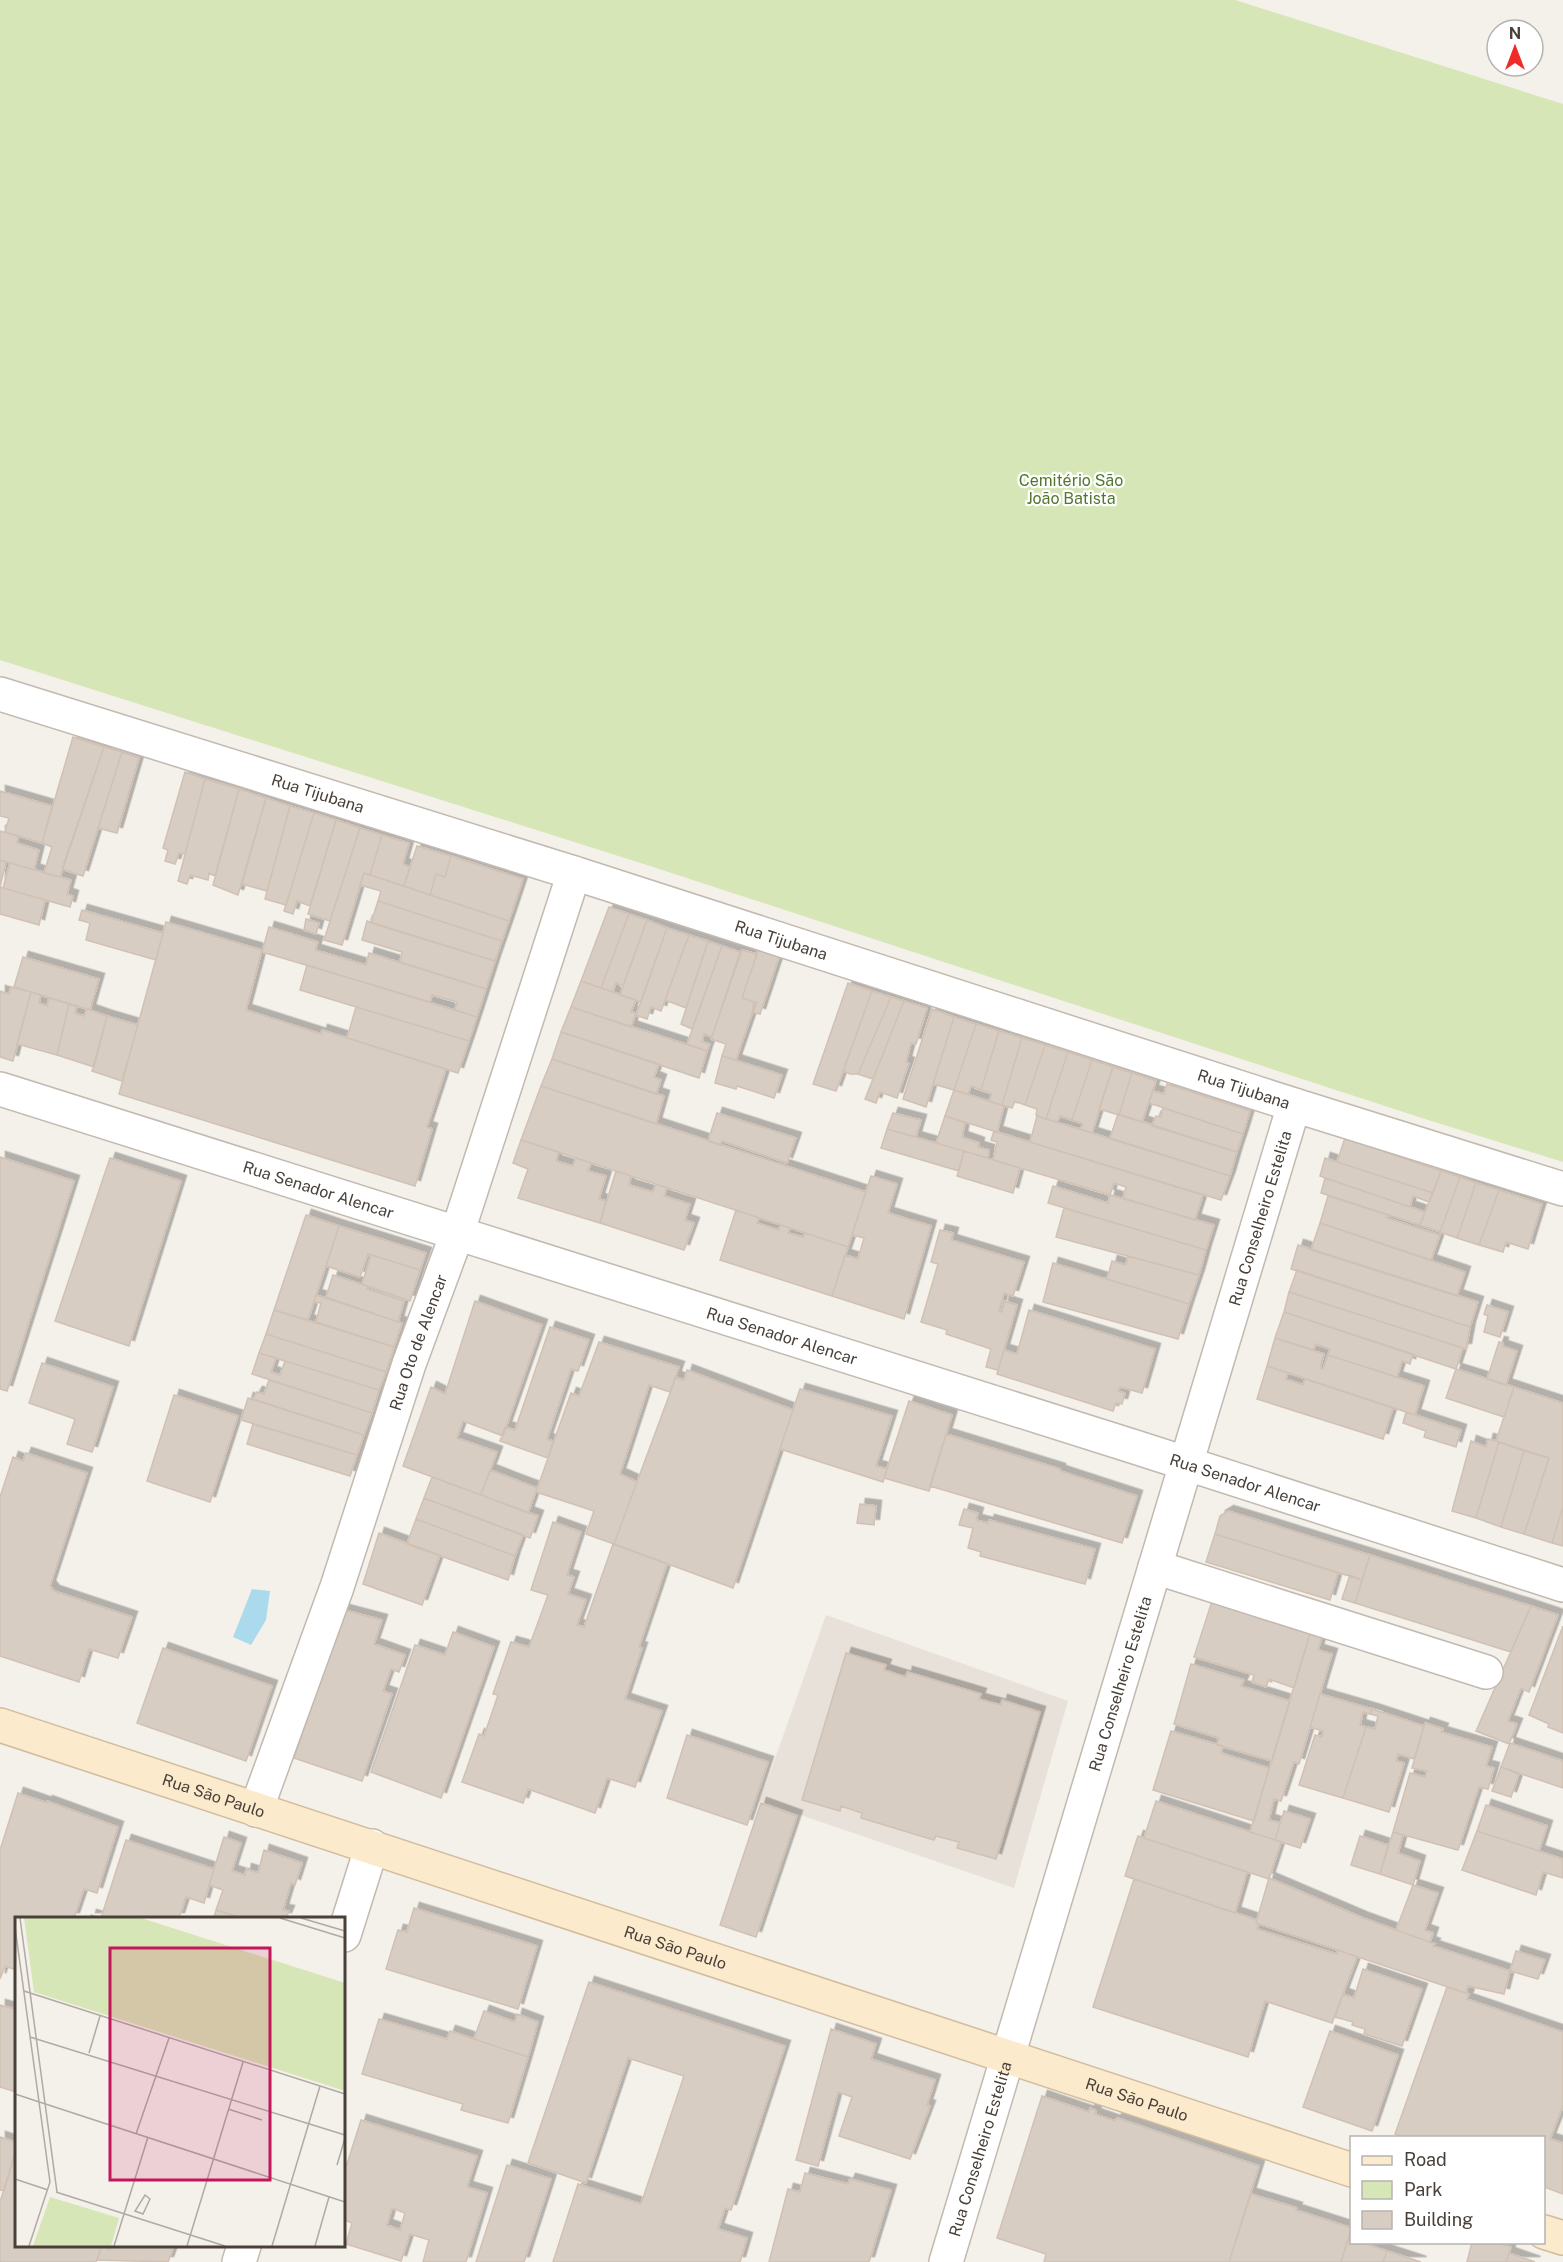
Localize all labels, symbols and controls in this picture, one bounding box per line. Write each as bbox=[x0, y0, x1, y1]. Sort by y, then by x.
north arrow bbox=[1485, 18, 1545, 78]
text: N bbox=[1509, 24, 1521, 43]
park label: Cemitério São João Batista bbox=[1019, 471, 1123, 508]
street label: Rua Tijubana bbox=[269, 770, 367, 817]
street label: Rua Tijubana bbox=[732, 916, 830, 964]
street label: Rua Tijubana bbox=[1195, 1066, 1292, 1113]
street label: Rua Conselheiro Estelita bbox=[1225, 1129, 1296, 1308]
street label: Rua Senador Alencar bbox=[241, 1157, 396, 1223]
street label: Rua Oto de Alencar bbox=[386, 1272, 451, 1413]
street label: Rua Senador Alencar bbox=[704, 1303, 860, 1369]
street label: Rua Senador Alencar bbox=[1167, 1450, 1323, 1516]
street label: Rua Conselheiro Estelita bbox=[1085, 1594, 1156, 1774]
street label: Rua São Paulo bbox=[160, 1770, 267, 1822]
inset map bbox=[15, 1917, 345, 2247]
street label: Rua São Paulo bbox=[621, 1922, 729, 1974]
street label: Rua Conselheiro Estelita bbox=[945, 2059, 1016, 2239]
street label: Rua São Paulo bbox=[1083, 2074, 1191, 2125]
legend bbox=[1350, 2136, 1545, 2244]
text: Road bbox=[1404, 2149, 1447, 2170]
text: Park bbox=[1404, 2179, 1442, 2200]
text: Building bbox=[1404, 2209, 1473, 2230]

